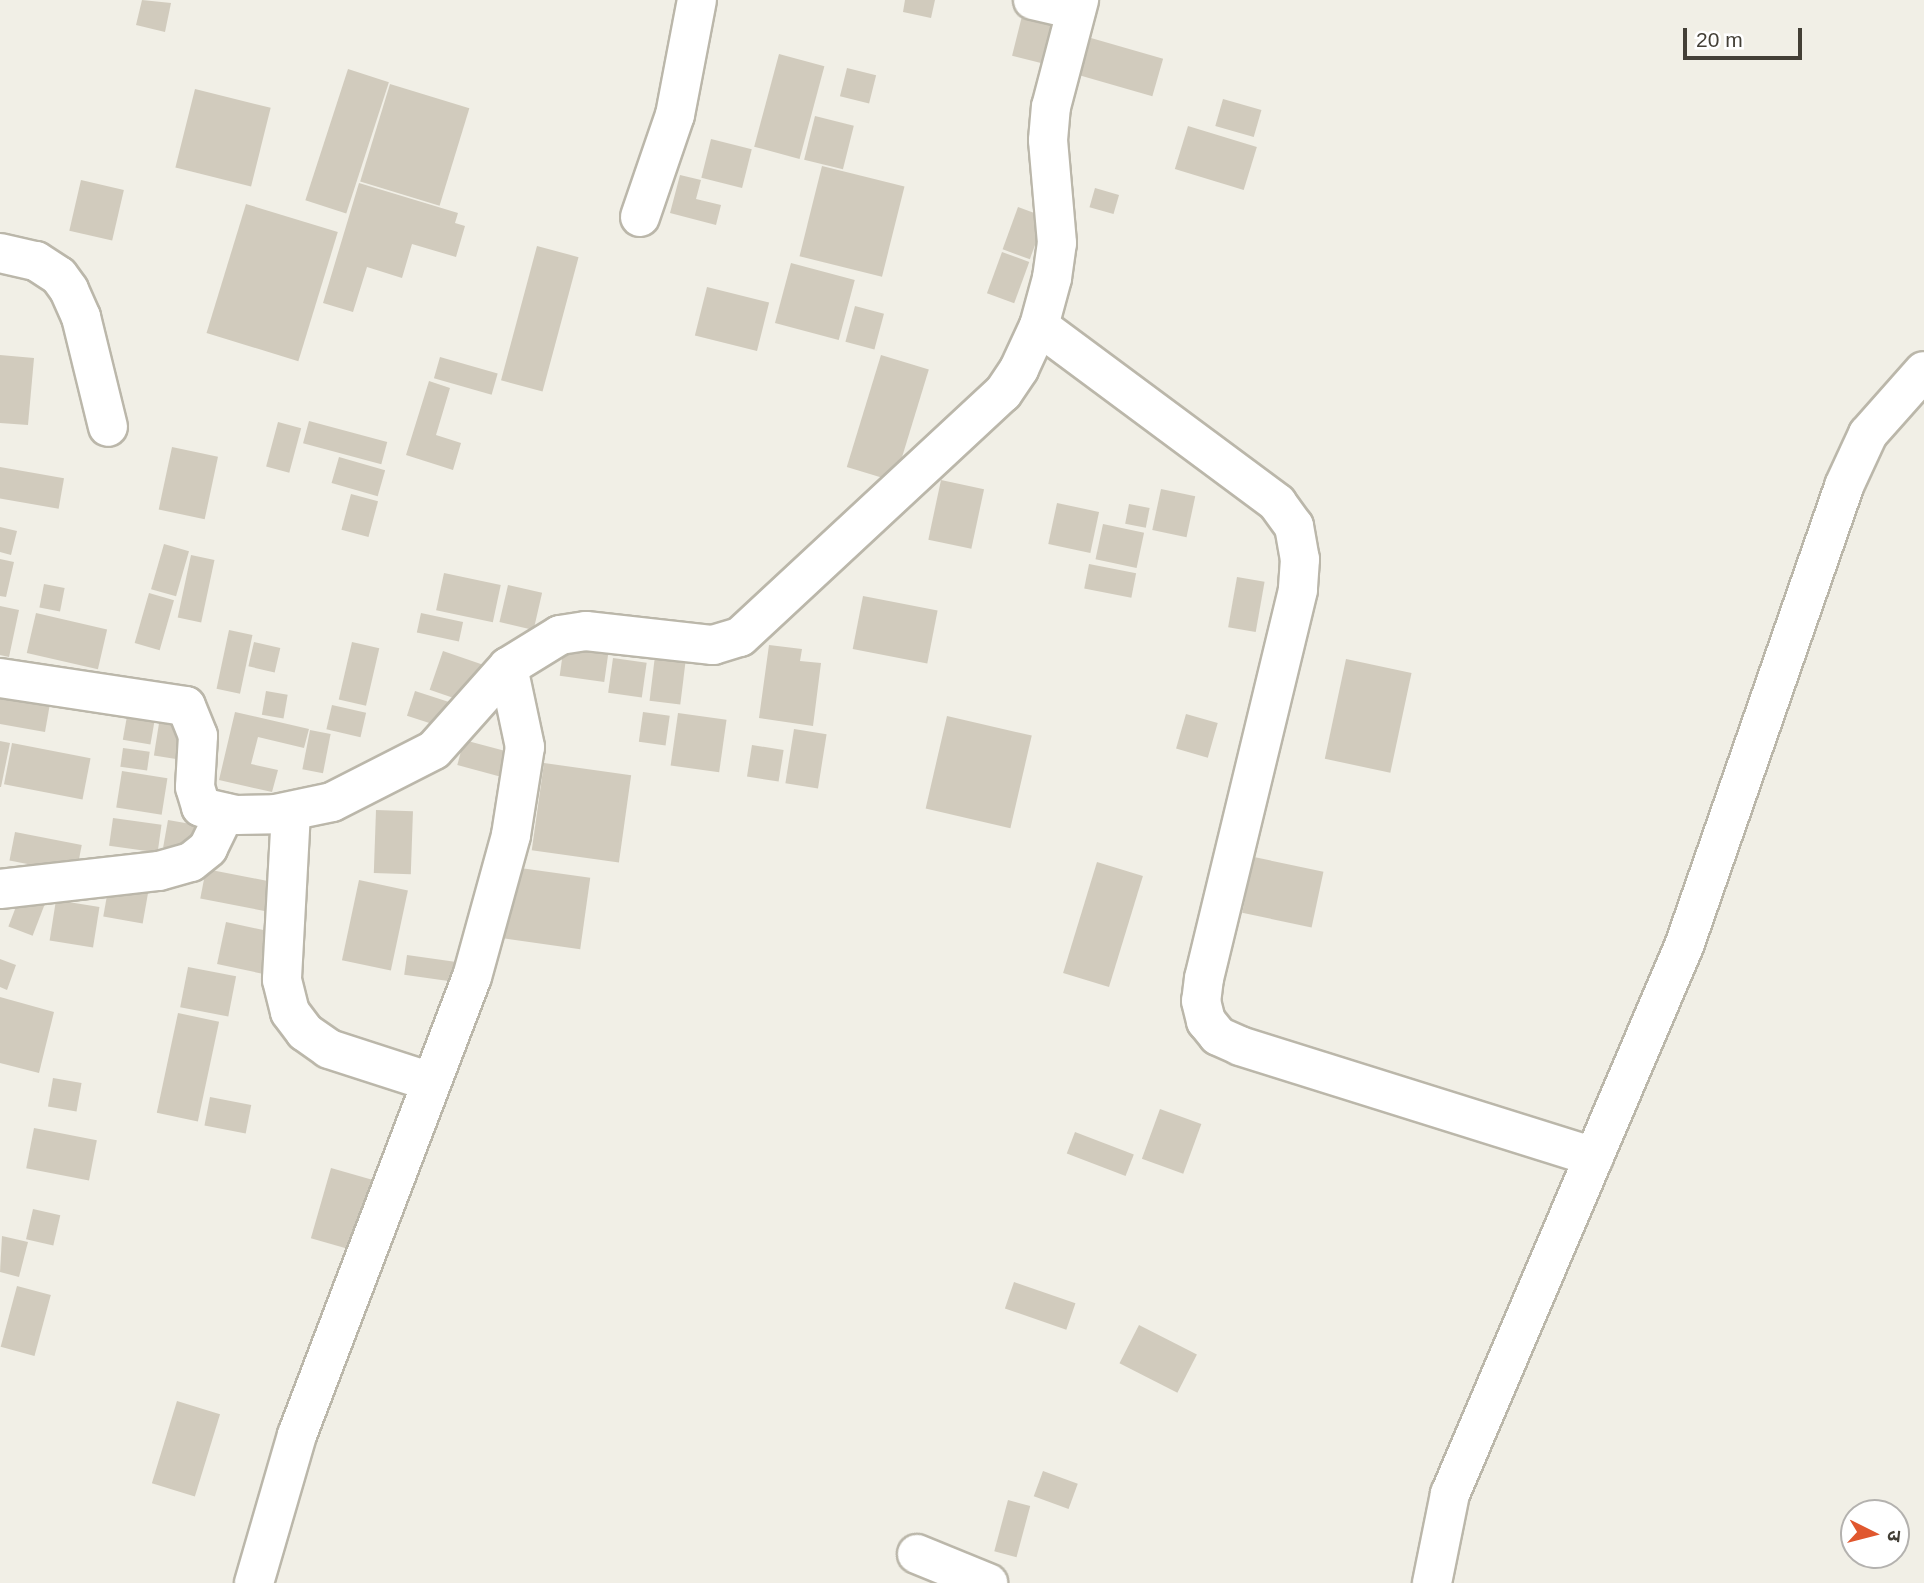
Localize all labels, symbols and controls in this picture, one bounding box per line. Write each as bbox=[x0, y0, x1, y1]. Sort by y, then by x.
scale bar bbox=[1686, 14, 1805, 58]
text: 20 m bbox=[1696, 28, 1743, 51]
north arrow bbox=[1840, 1499, 1910, 1569]
text: उ bbox=[1883, 1529, 1905, 1543]

